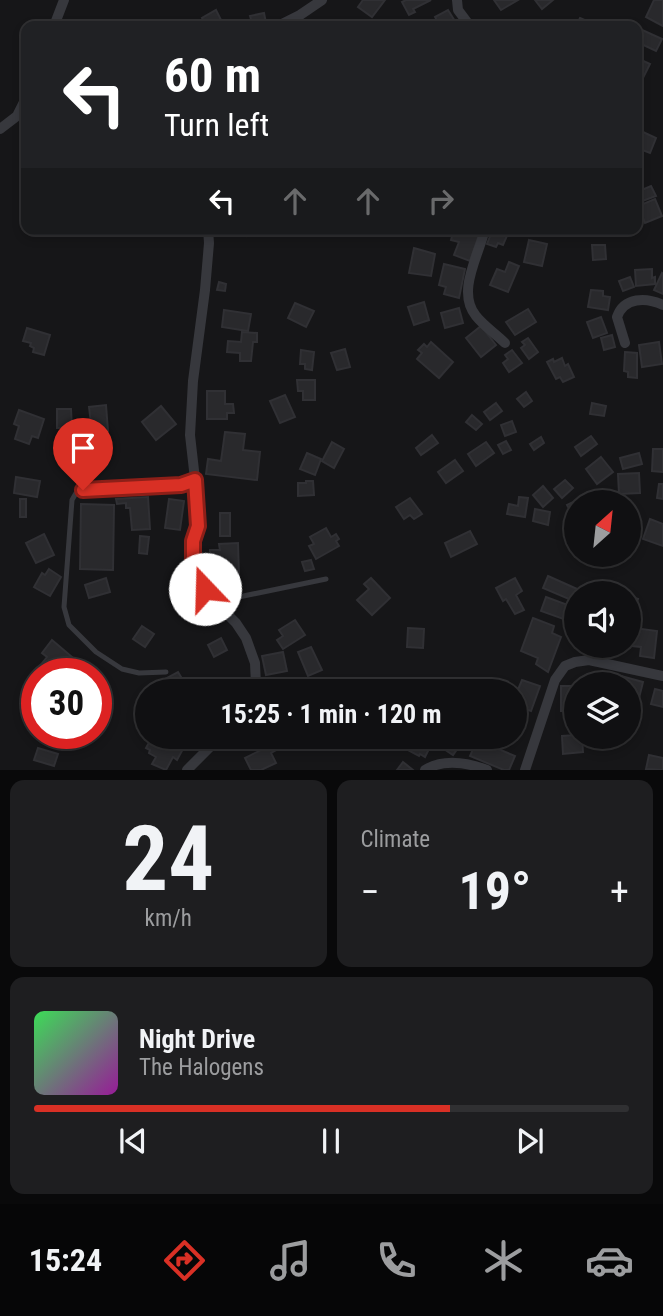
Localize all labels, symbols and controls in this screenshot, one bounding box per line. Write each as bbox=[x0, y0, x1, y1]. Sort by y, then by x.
text: 60 m bbox=[164, 47, 261, 104]
icon: left bbox=[49, 49, 140, 140]
text: Turn left bbox=[164, 106, 269, 144]
icon: left bbox=[203, 182, 241, 220]
icon: ahead bbox=[276, 182, 314, 220]
icon: ahead bbox=[349, 182, 387, 220]
icon: right bbox=[422, 182, 460, 220]
pin bbox=[53, 418, 113, 490]
icon: arrive bbox=[64, 429, 102, 467]
north arrow bbox=[564, 490, 640, 567]
map controls bbox=[564, 490, 641, 749]
position arrow bbox=[168, 552, 242, 626]
button: sound bbox=[564, 581, 641, 658]
speed limit sign: 30 bbox=[21, 658, 112, 749]
button: layers bbox=[564, 672, 641, 749]
text: 15:25 · 1 min · 120 m bbox=[221, 699, 441, 729]
text: 24 bbox=[122, 806, 214, 912]
text: Climate bbox=[361, 826, 430, 853]
text: 19° bbox=[458, 861, 531, 922]
text: − bbox=[361, 870, 380, 914]
text: + bbox=[610, 870, 629, 914]
text: km/h bbox=[145, 905, 192, 932]
text: Night Drive bbox=[139, 1024, 255, 1054]
text: The Halogens bbox=[139, 1054, 264, 1081]
icon: previous bbox=[114, 1122, 152, 1160]
icon: pause bbox=[312, 1122, 350, 1160]
icon: next bbox=[511, 1122, 549, 1160]
icon: directions bbox=[160, 1236, 209, 1285]
icon: music bbox=[266, 1236, 315, 1285]
icon: phone bbox=[372, 1236, 421, 1285]
icon: climate bbox=[479, 1236, 528, 1285]
icon: car bbox=[585, 1236, 634, 1285]
text: 15:24 bbox=[29, 1241, 102, 1279]

